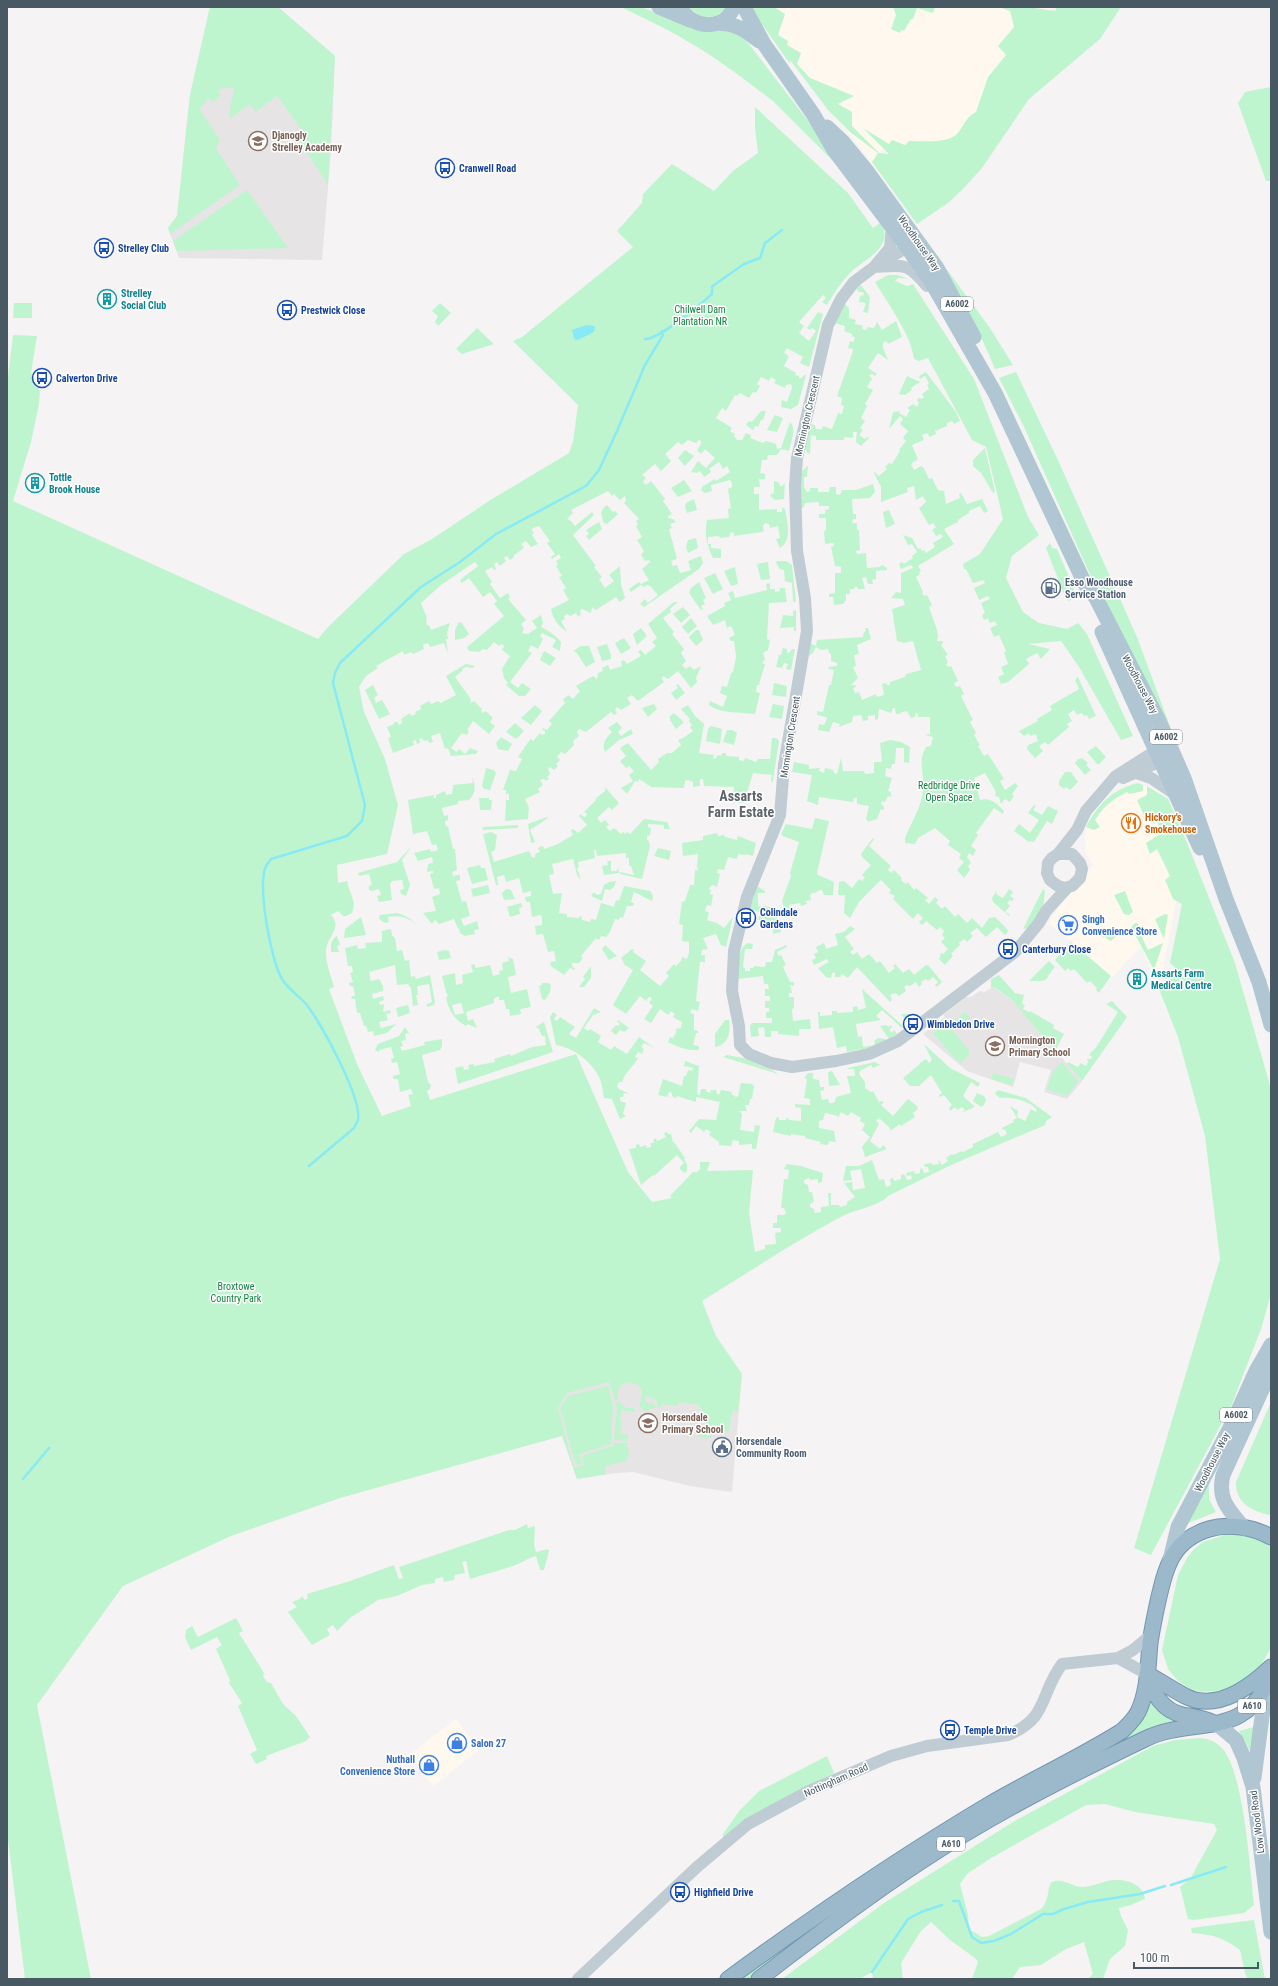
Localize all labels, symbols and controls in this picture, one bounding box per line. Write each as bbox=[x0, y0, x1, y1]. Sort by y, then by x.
school or university icon: Djanogly Strelley Academy bbox=[247, 130, 269, 152]
place label: Djanogly Strelley Academy bbox=[272, 130, 342, 153]
bus stop icon: Cranwell Road bbox=[434, 157, 456, 179]
place label: Cranwell Road bbox=[459, 163, 516, 174]
street label: Woodhouse Way bbox=[896, 213, 942, 273]
bus stop icon: Strelley Club bbox=[93, 237, 115, 259]
place label: Strelley Club bbox=[118, 243, 169, 254]
building icon: Strelley Social Club bbox=[96, 288, 118, 310]
place label: Strelley Social Club bbox=[121, 288, 166, 311]
road number: A6002 bbox=[941, 297, 973, 311]
bus stop icon: Prestwick Close bbox=[276, 299, 298, 321]
park label: Chilwell Dam Plantation NR bbox=[673, 304, 728, 327]
place label: Prestwick Close bbox=[301, 305, 366, 316]
bus stop icon: Calverton Drive bbox=[31, 367, 53, 389]
place label: Calverton Drive bbox=[56, 373, 118, 384]
street label: Mornington Crescent bbox=[792, 375, 822, 457]
building icon: Tottle Brook House bbox=[24, 472, 46, 494]
place label: Tottle Brook House bbox=[49, 472, 100, 495]
fuel station icon: Esso Woodhouse Service Station bbox=[1040, 577, 1062, 599]
place label: Esso Woodhouse Service Station bbox=[1065, 577, 1133, 600]
street label: Woodhouse Way bbox=[1120, 653, 1160, 715]
street label: Mornington Crescent bbox=[778, 695, 802, 779]
road number: A6002 bbox=[1150, 730, 1182, 744]
park label: Redbridge Drive Open Space bbox=[918, 780, 980, 803]
district label: Assarts Farm Estate bbox=[708, 788, 774, 820]
restaurant icon: Hickory's Smokehouse bbox=[1120, 812, 1142, 834]
place label: Hickory's Smokehouse bbox=[1145, 812, 1197, 835]
bus stop icon: Colindale Gardens bbox=[735, 907, 757, 929]
place label: Colindale Gardens bbox=[760, 907, 798, 930]
supermarket icon: Singh Convenience Store bbox=[1057, 914, 1079, 936]
place label: Singh Convenience Store bbox=[1082, 914, 1157, 937]
bus stop icon: Canterbury Close bbox=[997, 938, 1019, 960]
place label: Canterbury Close bbox=[1022, 944, 1091, 955]
building icon: Assarts Farm Medical Centre bbox=[1126, 968, 1148, 990]
place label: Assarts Farm Medical Centre bbox=[1151, 968, 1212, 991]
bus stop icon: Wimbledon Drive bbox=[902, 1013, 924, 1035]
place label: Wimbledon Drive bbox=[927, 1019, 995, 1030]
school or university icon: Mornington Primary School bbox=[984, 1035, 1006, 1057]
place label: Mornington Primary School bbox=[1009, 1035, 1070, 1058]
park label: Broxtowe Country Park bbox=[211, 1281, 262, 1304]
road number: A6002 bbox=[1220, 1408, 1252, 1422]
school or university icon: Horsendale Primary School bbox=[637, 1412, 659, 1434]
place label: Horsendale Primary School bbox=[662, 1412, 723, 1435]
street label: Woodhouse Way bbox=[1192, 1431, 1232, 1493]
public building icon: Horsendale Community Room bbox=[711, 1436, 733, 1458]
place label: Horsendale Community Room bbox=[736, 1436, 807, 1459]
road number: A610 bbox=[1238, 1699, 1266, 1713]
bus stop icon: Temple Drive bbox=[939, 1719, 961, 1741]
place label: Temple Drive bbox=[964, 1725, 1017, 1736]
shop icon: Salon 27 bbox=[446, 1732, 468, 1754]
place label: Salon 27 bbox=[471, 1738, 506, 1749]
place label: Nuthall Convenience Store bbox=[340, 1754, 415, 1777]
shop icon: Nuthall Convenience Store bbox=[418, 1754, 440, 1776]
street label: Nottingham Road bbox=[802, 1761, 870, 1799]
street label: Low Wood Road bbox=[1248, 1790, 1266, 1854]
road number: A610 bbox=[937, 1837, 965, 1851]
bus stop icon: Highfield Drive bbox=[669, 1881, 691, 1903]
place label: Highfield Drive bbox=[694, 1887, 754, 1898]
scale bar bbox=[1134, 1944, 1258, 1970]
text: 100 m bbox=[1140, 1951, 1170, 1965]

